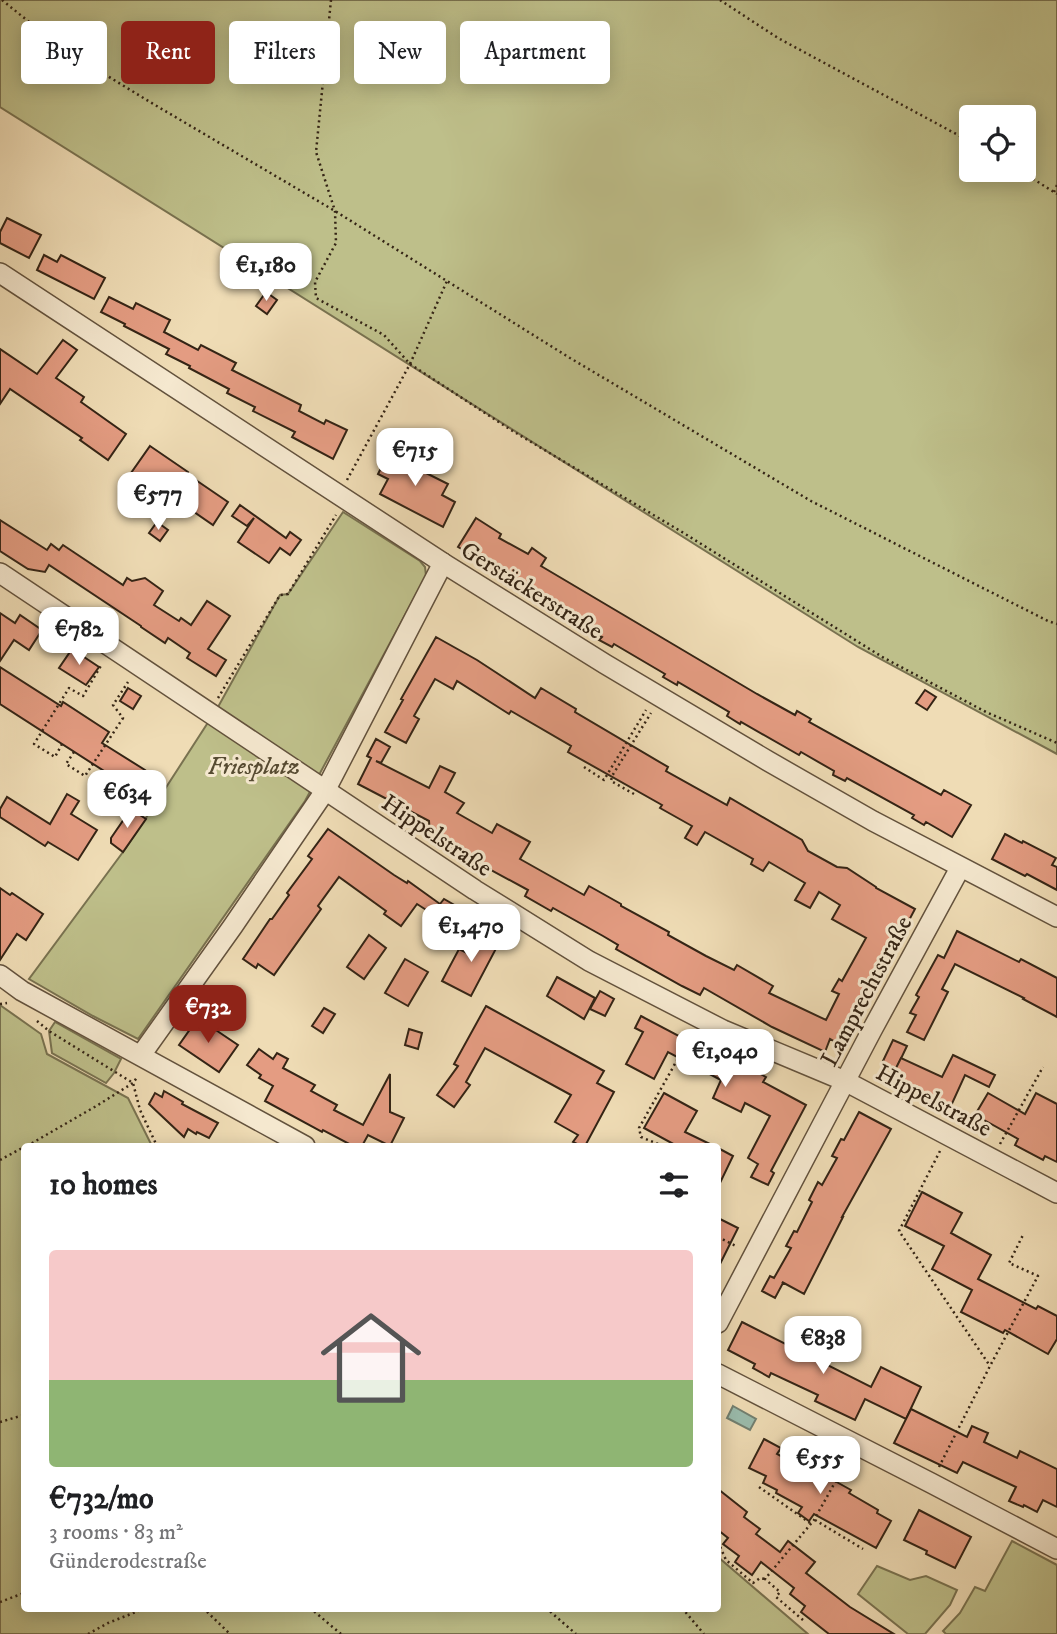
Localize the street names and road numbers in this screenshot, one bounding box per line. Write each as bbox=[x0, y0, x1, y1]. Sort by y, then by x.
street label: Gerstäckerstraße bbox=[455, 535, 608, 646]
street label: Hippelstraße bbox=[375, 788, 497, 884]
street label: Lamprechtstraße bbox=[815, 911, 919, 1072]
street label: Hippelstraße bbox=[870, 1058, 997, 1144]

